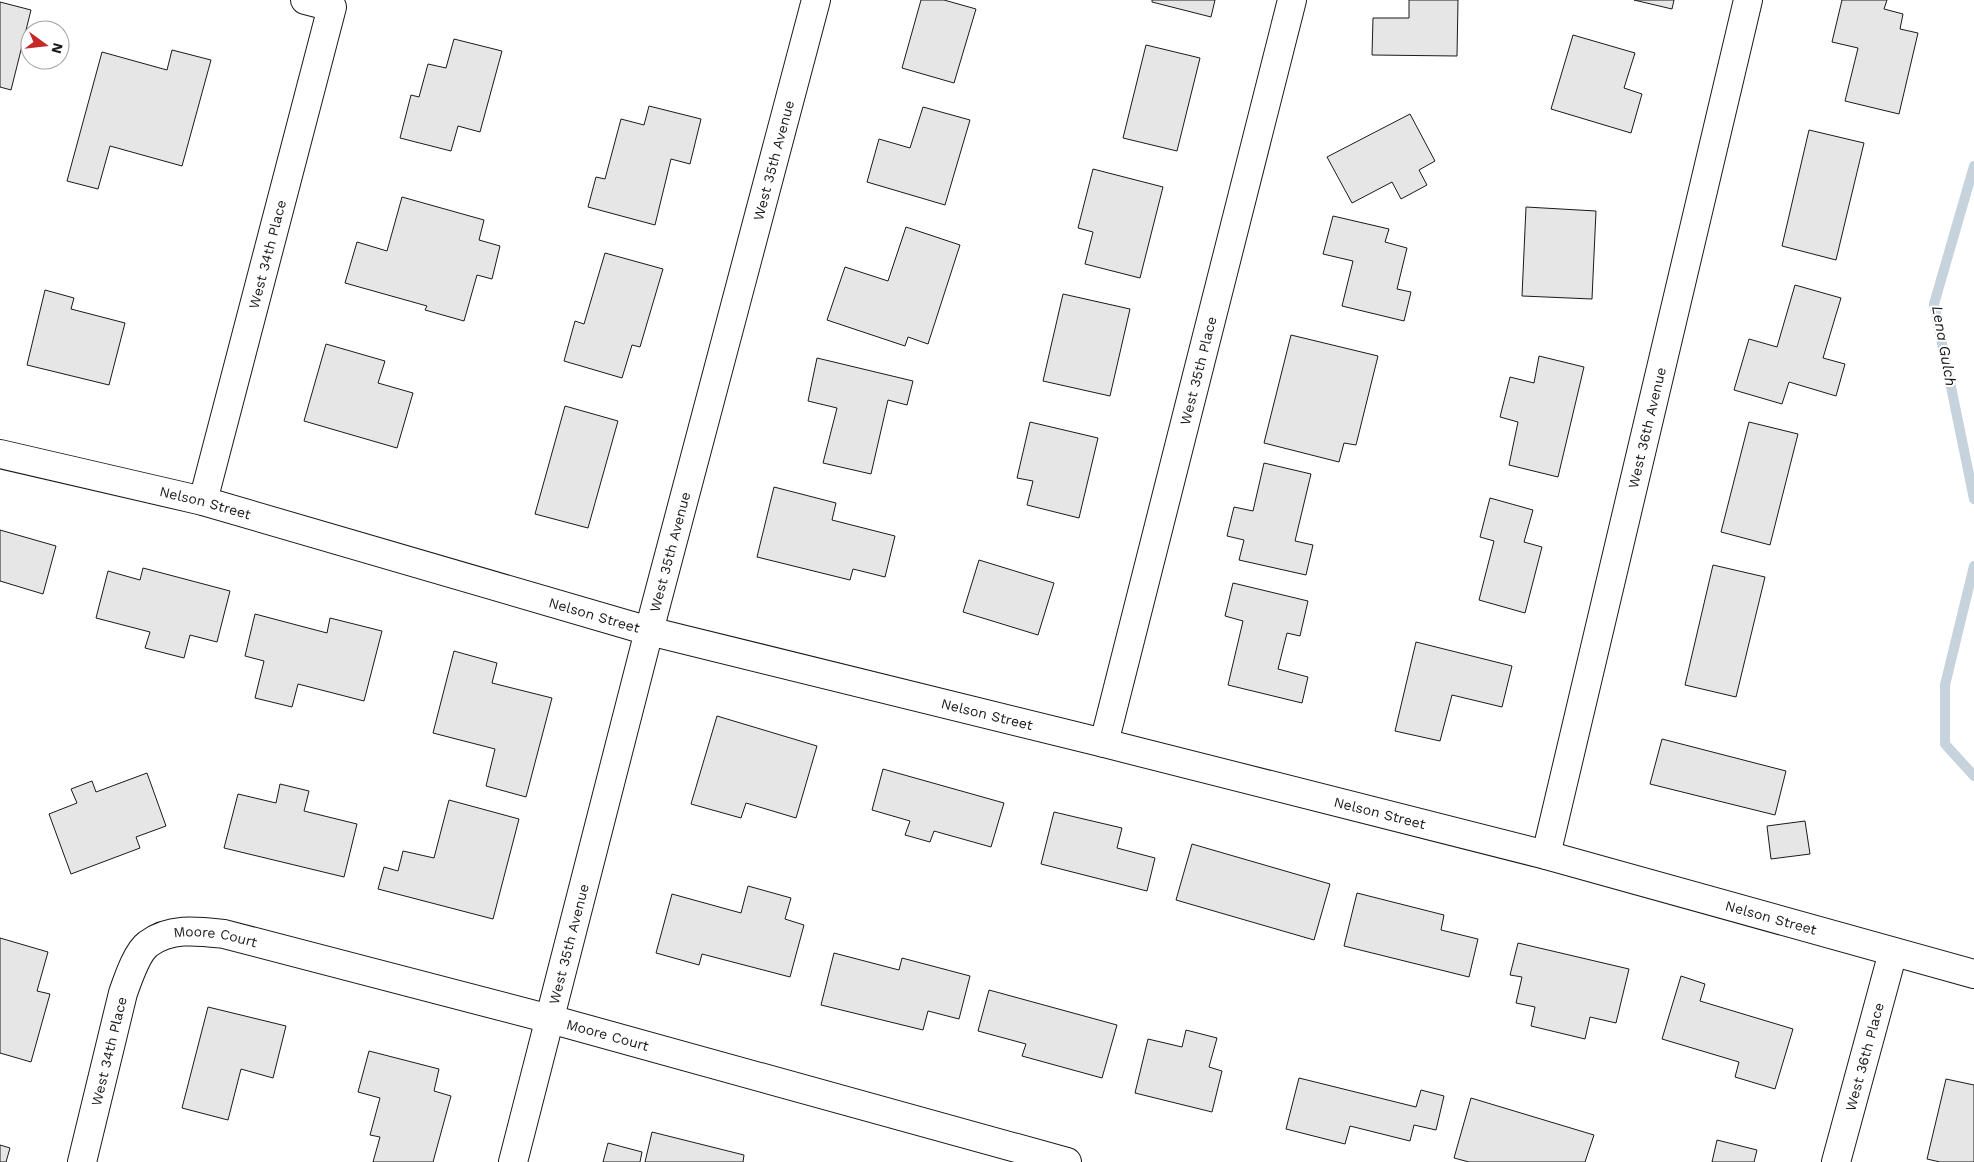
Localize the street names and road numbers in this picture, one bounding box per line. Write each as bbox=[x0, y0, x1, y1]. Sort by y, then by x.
street label: West 35th Avenue bbox=[750, 98, 797, 222]
street label: West 34th Place bbox=[246, 198, 289, 310]
street label: West 35th Place bbox=[1177, 315, 1220, 427]
street label: West 36th Avenue bbox=[1625, 366, 1669, 490]
street label: Nelson Street bbox=[158, 483, 253, 523]
street label: West 35th Avenue bbox=[646, 490, 694, 614]
street label: Nelson Street bbox=[547, 594, 642, 636]
street label: Nelson Street bbox=[939, 695, 1035, 733]
street label: Nelson Street bbox=[1332, 794, 1427, 832]
street label: West 35th Avenue bbox=[546, 882, 592, 1006]
street label: Nelson Street bbox=[1724, 897, 1819, 938]
street label: Moore Court bbox=[173, 923, 259, 950]
street label: West 34th Place bbox=[88, 995, 130, 1107]
street label: West 36th Place bbox=[1842, 1001, 1887, 1113]
street label: Moore Court bbox=[565, 1016, 651, 1054]

